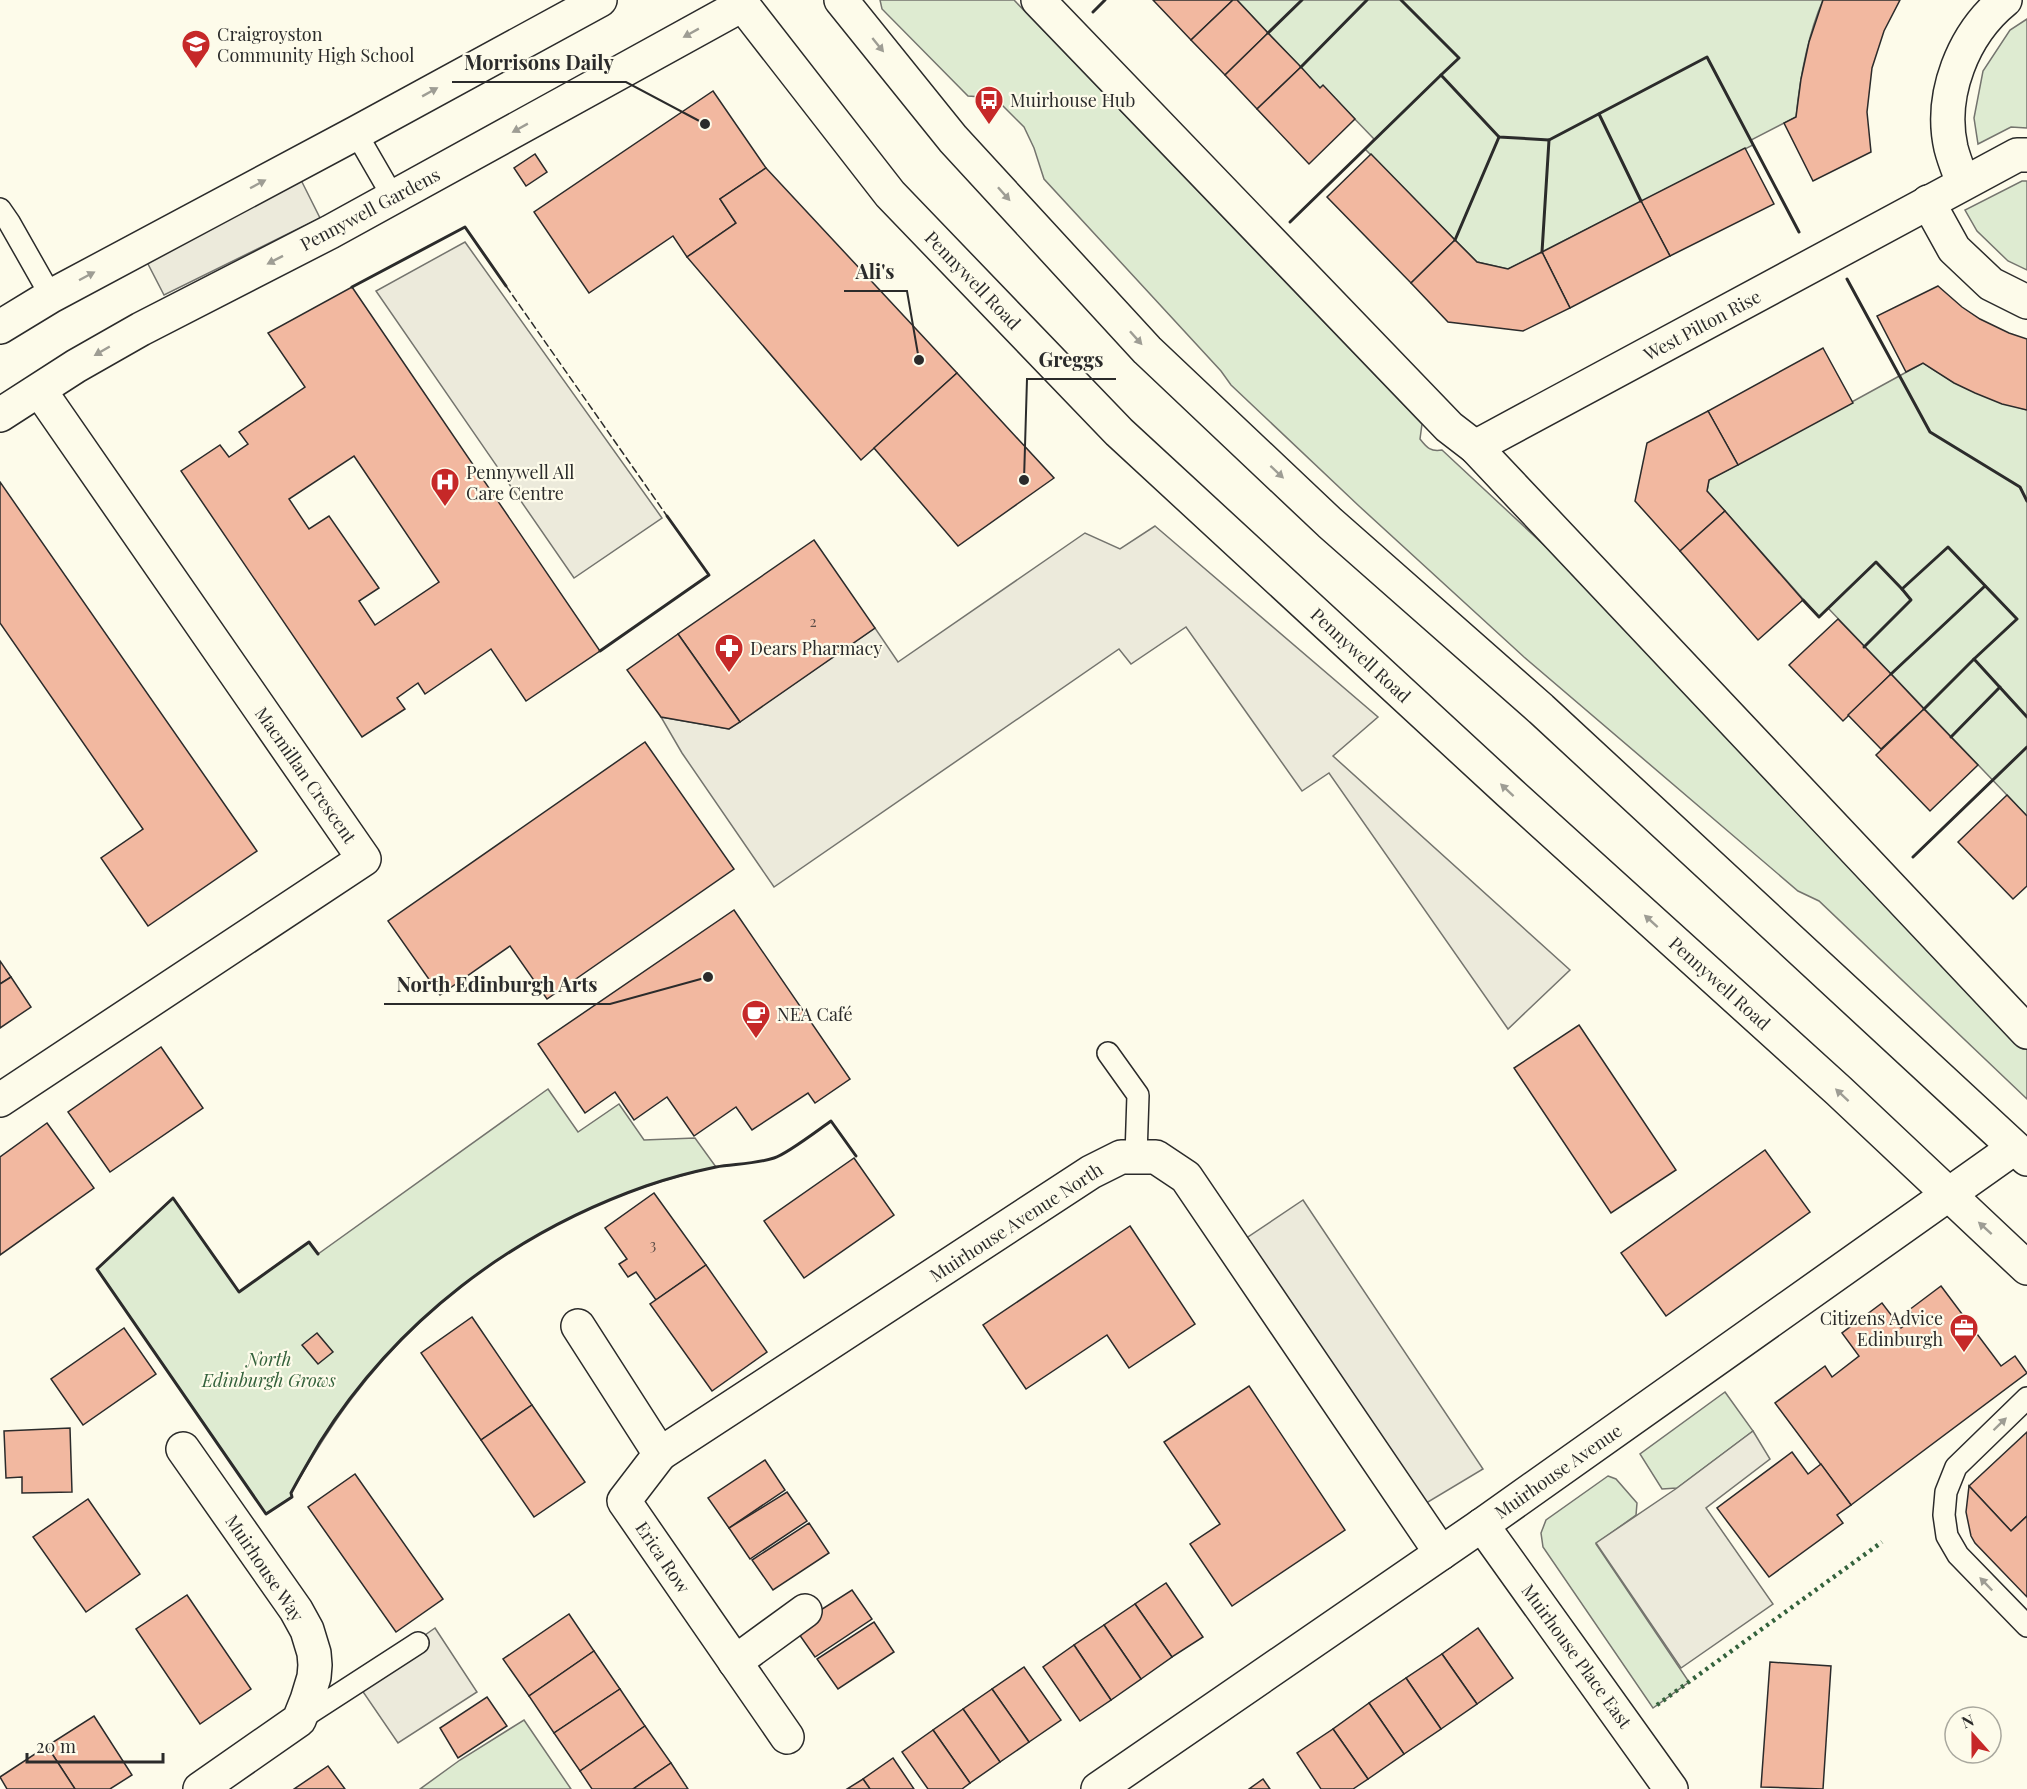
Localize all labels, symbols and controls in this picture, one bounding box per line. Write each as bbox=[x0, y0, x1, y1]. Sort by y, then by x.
place label: Craigroyston Community High School bbox=[217, 22, 414, 67]
school or university icon: Craigroyston Community High School bbox=[180, 28, 212, 70]
one-way arrow bbox=[682, 28, 699, 38]
one-way arrow bbox=[871, 38, 883, 53]
callout: Morrisons Daily bbox=[452, 44, 626, 82]
text: Morrisons Daily bbox=[464, 48, 615, 75]
bus stop icon: Muirhouse Hub bbox=[973, 84, 1005, 126]
one-way arrow bbox=[422, 87, 439, 97]
place label: Muirhouse Hub bbox=[1010, 88, 1135, 112]
one-way arrow bbox=[511, 123, 528, 133]
street label: Pennywell Gardens bbox=[296, 162, 444, 256]
one-way arrow bbox=[250, 179, 267, 189]
one-way arrow bbox=[997, 186, 1011, 201]
street label: Pennywell Road bbox=[920, 225, 1027, 335]
callout: Ali's bbox=[844, 253, 907, 291]
one-way arrow bbox=[266, 255, 284, 265]
text: Ali's bbox=[854, 257, 895, 284]
one-way arrow bbox=[78, 271, 95, 281]
street label: West Pilton Rise bbox=[1638, 284, 1765, 366]
one-way arrow bbox=[1129, 330, 1143, 345]
callout: Greggs bbox=[1027, 341, 1116, 379]
text: Greggs bbox=[1038, 345, 1104, 372]
one-way arrow bbox=[93, 346, 110, 356]
place label: Pennywell All Care Centre bbox=[466, 460, 574, 505]
one-way arrow bbox=[1269, 465, 1283, 479]
hospital icon: Pennywell All Care Centre bbox=[429, 466, 461, 508]
street label: Pennywell Road bbox=[1306, 602, 1417, 708]
house number: 2 bbox=[809, 611, 817, 631]
pharmacy icon: Dears Pharmacy bbox=[713, 632, 745, 674]
place label: Dears Pharmacy bbox=[750, 636, 882, 660]
street label: Macmillan Crescent bbox=[250, 702, 362, 848]
one-way arrow bbox=[1500, 784, 1515, 797]
one-way arrow bbox=[1644, 914, 1659, 928]
street label: Pennywell Road bbox=[1664, 931, 1776, 1035]
callout: North Edinburgh Arts bbox=[384, 966, 610, 1004]
text: North Edinburgh Arts bbox=[397, 970, 597, 997]
cafe icon: NEA Café bbox=[740, 998, 772, 1040]
place label: NEA Café bbox=[777, 1002, 853, 1026]
one-way arrow bbox=[1836, 1088, 1850, 1102]
street label: Muirhouse Avenue North bbox=[925, 1157, 1108, 1287]
one-way arrow bbox=[1977, 1221, 1992, 1235]
house number: 3 bbox=[650, 1234, 657, 1254]
place label: Citizens Advice Edinburgh bbox=[1820, 1306, 1943, 1351]
office icon: Citizens Advice Edinburgh bbox=[1948, 1312, 1980, 1354]
park label: North Edinburgh Grows bbox=[201, 1347, 336, 1392]
one-way arrow bbox=[1993, 1417, 2008, 1431]
street label: Muirhouse Avenue bbox=[1490, 1418, 1626, 1524]
street label: Muirhouse Way bbox=[220, 1510, 310, 1626]
street label: Erica Row bbox=[630, 1517, 696, 1598]
one-way arrow bbox=[1980, 1577, 1994, 1591]
street label: Muirhouse Place East bbox=[1517, 1579, 1638, 1733]
north arrow bbox=[1943, 1705, 2003, 1765]
text: N bbox=[1958, 1708, 1977, 1732]
scale bar bbox=[27, 1726, 164, 1764]
text: 20 m bbox=[36, 1734, 76, 1758]

